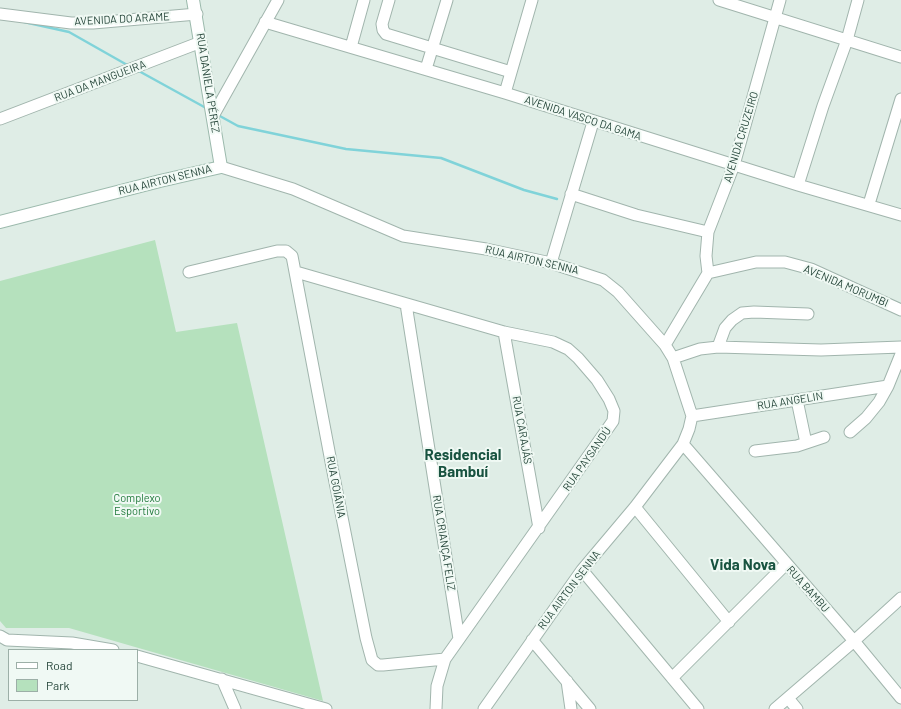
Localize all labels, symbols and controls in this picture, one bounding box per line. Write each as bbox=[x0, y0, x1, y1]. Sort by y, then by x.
street label: AVENIDA DO ARAME bbox=[74, 10, 170, 28]
street label: RUA DANIELA PÉREZ bbox=[194, 32, 222, 134]
street label: RUA DA MANGUEIRA bbox=[52, 57, 148, 105]
street label: AVENIDA CRUZEIRO bbox=[721, 90, 761, 184]
street label: AVENIDA VASCO DA GAMA bbox=[523, 93, 643, 143]
street label: RUA AIRTON SENNA bbox=[117, 162, 213, 198]
street label: RUA AIRTON SENNA bbox=[484, 243, 580, 277]
street label: AVENIDA MORUMBI bbox=[802, 262, 890, 310]
street label: RUA ANGELIN bbox=[756, 389, 824, 413]
street label: RUA CARAJÁS bbox=[510, 395, 534, 465]
street label: RUA PAYSANDÚ bbox=[560, 424, 614, 494]
district label: Residencial Bambuí bbox=[425, 446, 501, 481]
street label: RUA GOIÂNIA bbox=[324, 455, 348, 519]
park label: Complexo Esportivo bbox=[113, 491, 161, 517]
street label: RUA CRIANÇA FELIZ bbox=[430, 494, 458, 592]
street label: RUA AIRTON SENNA bbox=[535, 548, 603, 632]
district label: Vida Nova bbox=[710, 556, 776, 574]
street label: RUA BAMBU bbox=[784, 563, 832, 615]
legend bbox=[8, 649, 138, 701]
text: Road bbox=[46, 658, 73, 672]
text: Park bbox=[46, 678, 70, 692]

